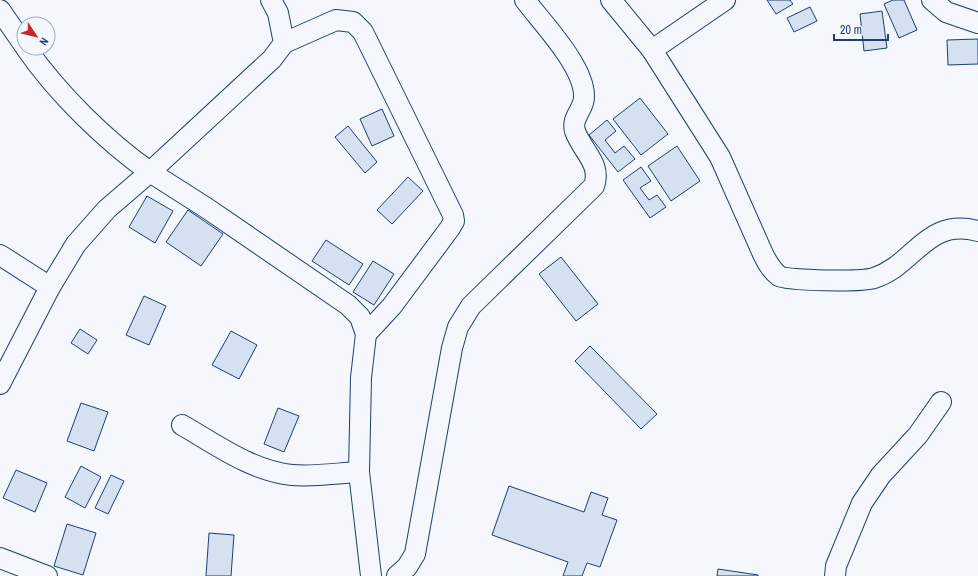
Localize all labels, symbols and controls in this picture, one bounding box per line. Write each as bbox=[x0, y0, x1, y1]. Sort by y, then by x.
north arrow bbox=[16, 16, 56, 56]
scale bar bbox=[834, 16, 888, 42]
text: 20 m bbox=[840, 22, 862, 38]
text: N bbox=[37, 35, 52, 48]

